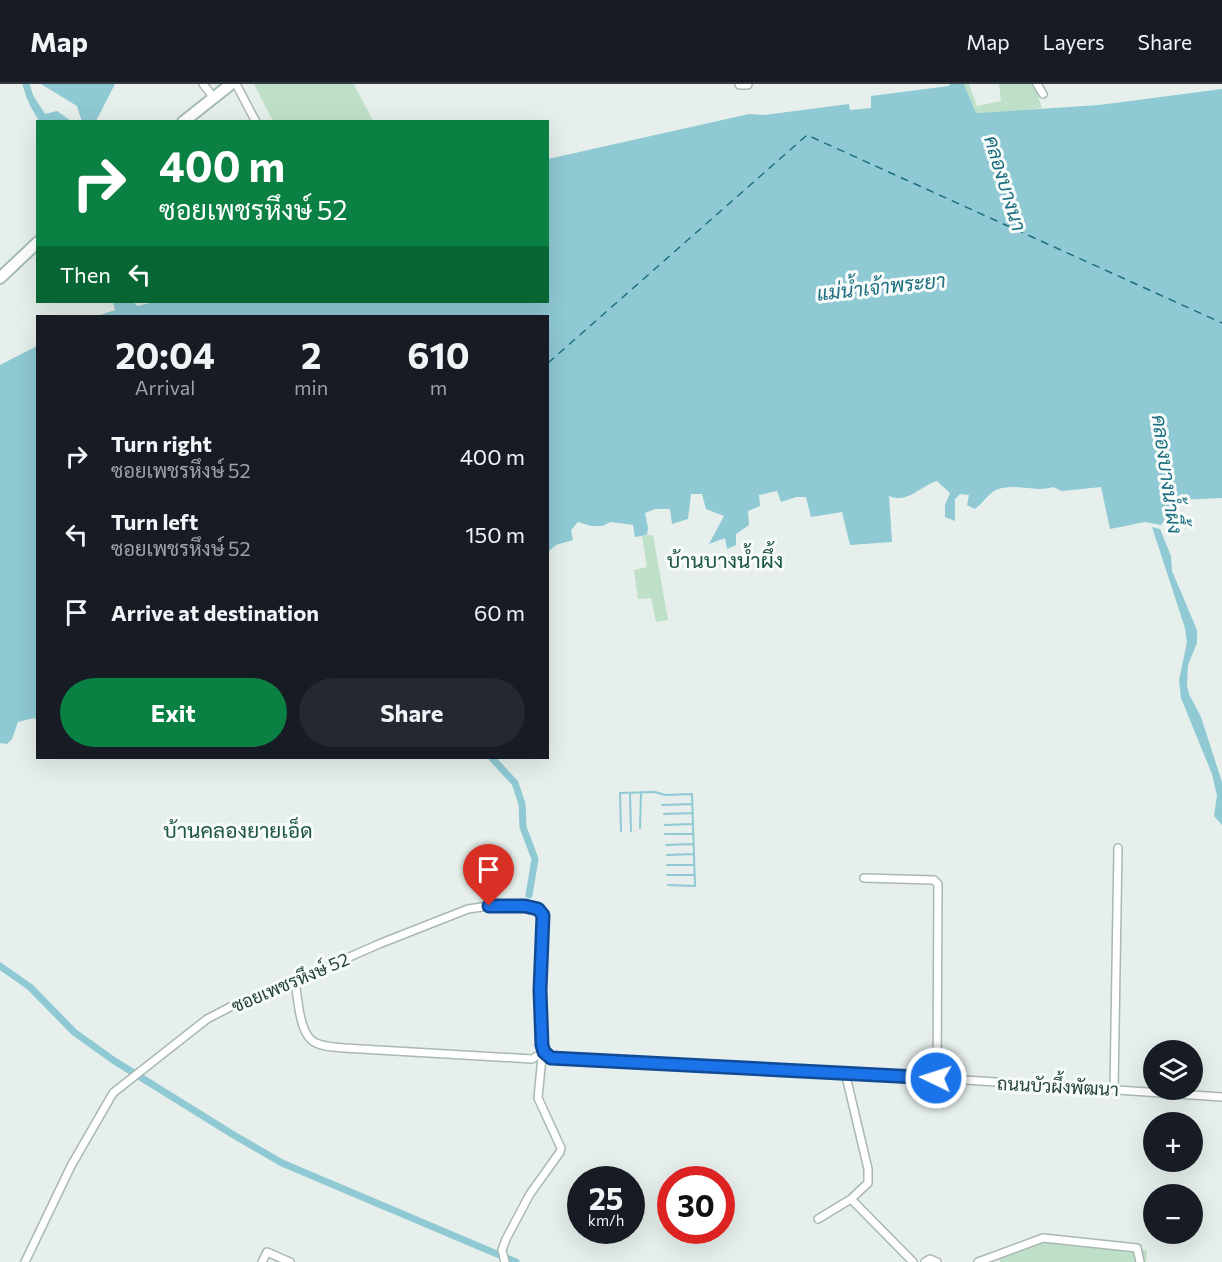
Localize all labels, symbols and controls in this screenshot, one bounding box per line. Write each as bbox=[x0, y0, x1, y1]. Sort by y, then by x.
text: Map bbox=[30, 24, 88, 58]
text: Map bbox=[966, 29, 1010, 54]
text: Layers bbox=[1043, 29, 1105, 54]
text: Share bbox=[1138, 29, 1192, 54]
water label: คลองบางนา bbox=[980, 132, 1032, 234]
text: 400 m bbox=[159, 139, 285, 191]
icon: right bbox=[60, 144, 138, 222]
text: ซอยเพชรหึงษ์ 52 bbox=[159, 193, 348, 226]
icon: left bbox=[123, 258, 156, 291]
text: Then bbox=[60, 261, 111, 288]
water label: แม่น้ำเจ้าพระยา bbox=[815, 262, 947, 305]
text: 20:04 bbox=[115, 332, 215, 376]
text: 2 bbox=[301, 332, 321, 376]
text: 610 bbox=[407, 332, 470, 376]
text: Arrival bbox=[135, 375, 195, 399]
text: min bbox=[294, 375, 328, 399]
text: m bbox=[430, 375, 447, 399]
water label: คลองบางน้ำผึ้ง bbox=[1148, 412, 1193, 535]
text: Turn right bbox=[111, 430, 212, 457]
icon: right bbox=[60, 440, 93, 473]
text: 400 m bbox=[460, 443, 525, 470]
text: ซอยเพชรหึงษ์ 52 bbox=[111, 458, 251, 482]
text: Turn left bbox=[111, 508, 198, 535]
icon: left bbox=[60, 518, 93, 551]
text: 150 m bbox=[465, 521, 525, 548]
text: ซอยเพชรหึงษ์ 52 bbox=[111, 536, 251, 560]
district label: บ้านบางน้ำผึ้ง bbox=[667, 541, 783, 572]
icon: arrive bbox=[60, 596, 93, 629]
text: Arrive at destination bbox=[111, 599, 319, 626]
text: 60 m bbox=[474, 599, 525, 626]
button: Exit bbox=[60, 678, 287, 747]
button: Share bbox=[299, 678, 525, 747]
district label: บ้านคลองยายเอ็ด bbox=[163, 816, 313, 842]
pin bbox=[463, 844, 514, 906]
icon: arrive bbox=[472, 853, 505, 886]
street label: ซอยเพชรหึงษ์ 52 bbox=[227, 946, 352, 1017]
map controls bbox=[1143, 1040, 1203, 1244]
button: layers bbox=[1143, 1040, 1203, 1100]
position arrow bbox=[904, 1046, 968, 1110]
street label: ถนนบัวผึ้งพัฒนา bbox=[997, 1068, 1120, 1100]
button: + bbox=[1143, 1112, 1203, 1172]
speed limit sign: 30 bbox=[657, 1166, 735, 1244]
text: 25 bbox=[589, 1179, 623, 1216]
button: − bbox=[1143, 1184, 1203, 1244]
text: km/h bbox=[588, 1211, 624, 1229]

